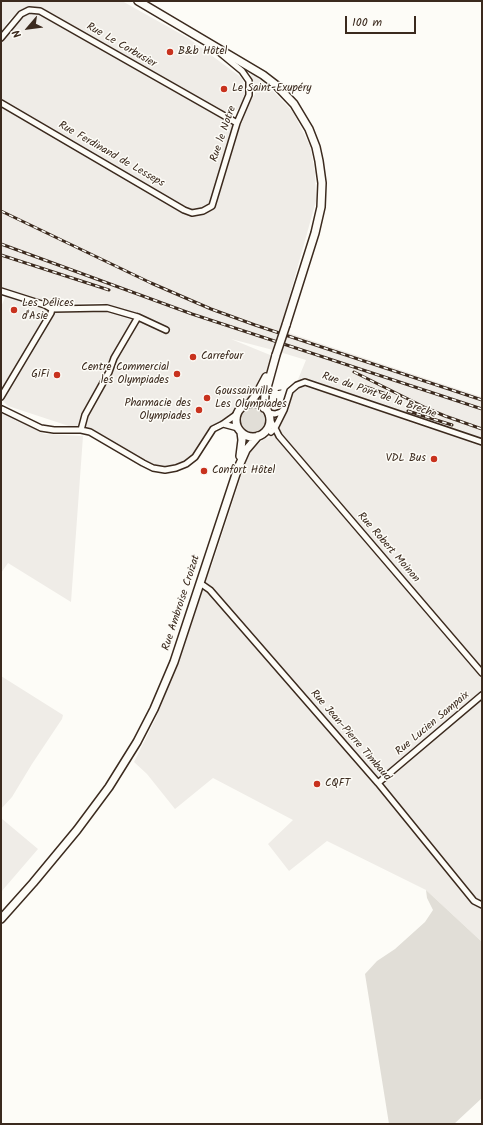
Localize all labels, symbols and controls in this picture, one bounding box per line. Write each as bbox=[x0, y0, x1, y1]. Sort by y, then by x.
north arrow bbox=[8, 8, 48, 48]
scale bar bbox=[347, 8, 418, 34]
text: 100 m bbox=[352, 13, 382, 32]
street label: Rue Le Corbusier bbox=[84, 21, 158, 71]
text: N bbox=[8, 26, 27, 41]
place label: B&b Hôtel bbox=[178, 45, 227, 59]
marker: B&b Hôtel bbox=[165, 47, 175, 57]
place label: Le Saint-Exupéry bbox=[232, 82, 311, 96]
marker: Le Saint-Exupéry bbox=[219, 84, 229, 94]
street label: Rue le Notre bbox=[208, 104, 240, 164]
street label: Rue Ferdinand de Lesseps bbox=[56, 119, 166, 191]
place label: Les Délices d'Asie bbox=[22, 297, 74, 323]
marker: Les Délices d'Asie bbox=[9, 305, 19, 315]
place label: Carrefour bbox=[201, 350, 243, 364]
marker: Carrefour bbox=[188, 352, 198, 362]
place label: Centre Commercial les Olympiades bbox=[81, 361, 169, 387]
place label: GiFi bbox=[31, 368, 49, 382]
marker: Centre Commercial les Olympiades bbox=[172, 369, 182, 379]
marker: GiFi bbox=[52, 370, 62, 380]
street label: Rue du Pont de la Breche bbox=[320, 370, 438, 422]
place label: Goussainville - Les Olympiades bbox=[215, 385, 287, 411]
marker: Goussainville - Les Olympiades bbox=[202, 393, 212, 403]
place label: Pharmacie des Olympiades bbox=[124, 397, 191, 423]
marker: Pharmacie des Olympiades bbox=[194, 405, 204, 415]
place label: VDL Bus bbox=[386, 452, 426, 466]
marker: VDL Bus bbox=[429, 454, 439, 464]
place label: Confort Hôtel bbox=[212, 464, 275, 478]
marker: Confort Hôtel bbox=[199, 466, 209, 476]
street label: Rue Robert Moinon bbox=[354, 510, 422, 586]
street label: Rue Ambroise Croizat bbox=[160, 554, 204, 652]
street label: Rue Jean-Pierre Timbaud bbox=[307, 688, 393, 784]
street label: Rue Lucien Sampaix bbox=[393, 689, 473, 759]
place label: CQFT bbox=[325, 777, 350, 791]
marker: CQFT bbox=[312, 779, 322, 789]

